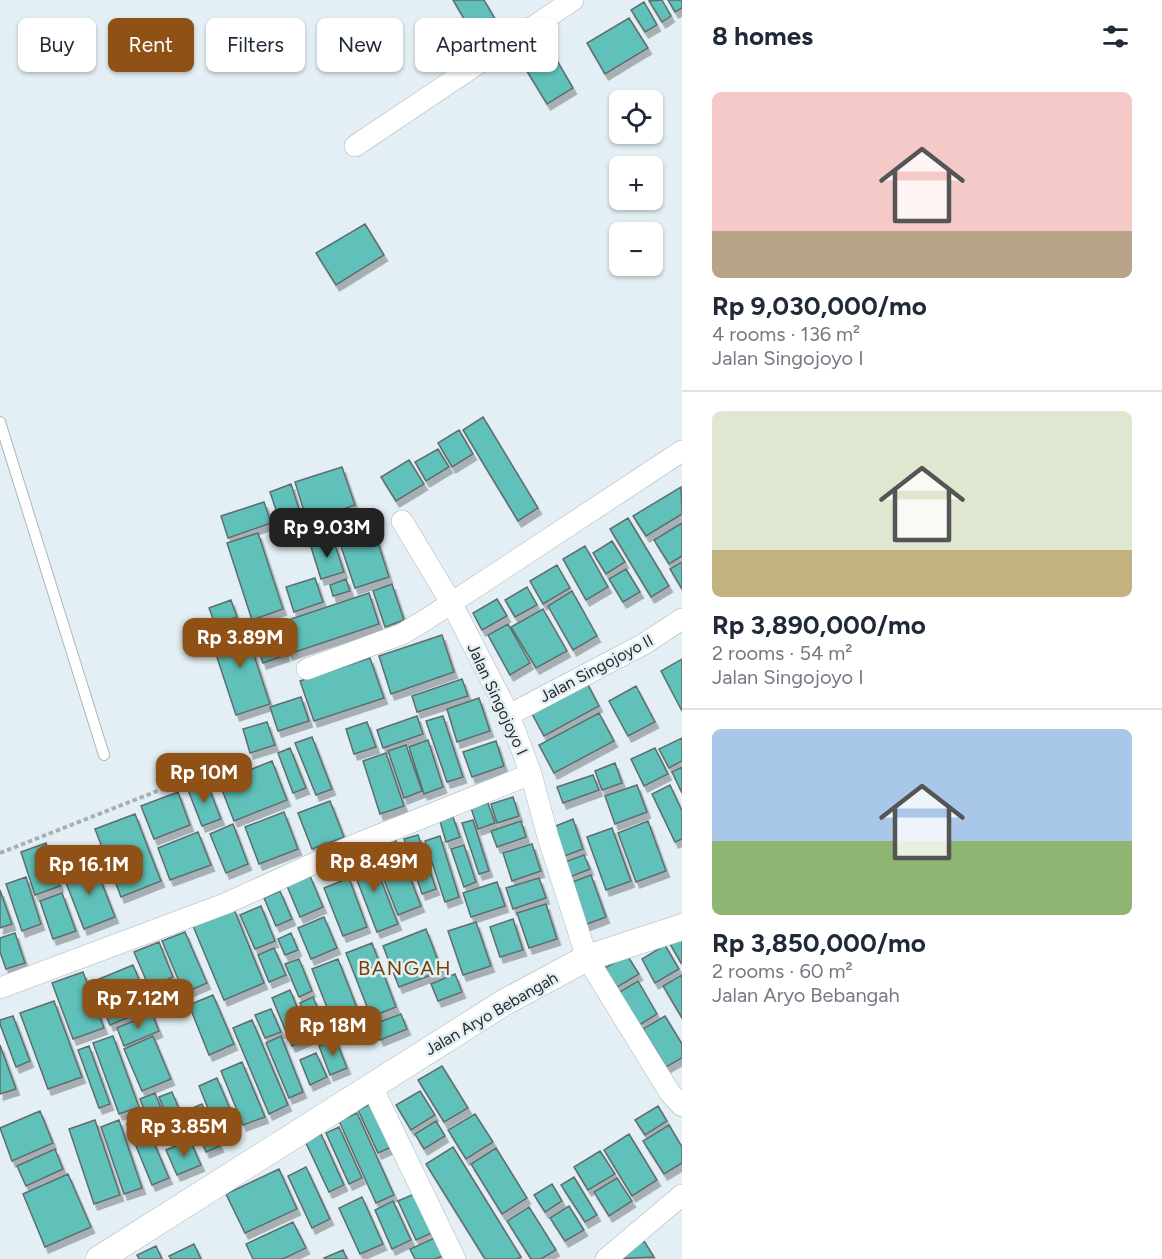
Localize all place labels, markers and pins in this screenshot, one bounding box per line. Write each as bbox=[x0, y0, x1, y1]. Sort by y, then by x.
pin: Rp 9.03M bbox=[265, 508, 389, 559]
pin: Rp 3.89M bbox=[178, 618, 302, 669]
pin: Rp 10M bbox=[155, 753, 253, 804]
pin: Rp 8.49M bbox=[312, 842, 436, 893]
pin: Rp 16.1M bbox=[27, 845, 151, 896]
pin: Rp 7.12M bbox=[76, 979, 200, 1030]
pin: Rp 18M bbox=[284, 1006, 382, 1057]
pin: Rp 3.85M bbox=[122, 1107, 246, 1158]

